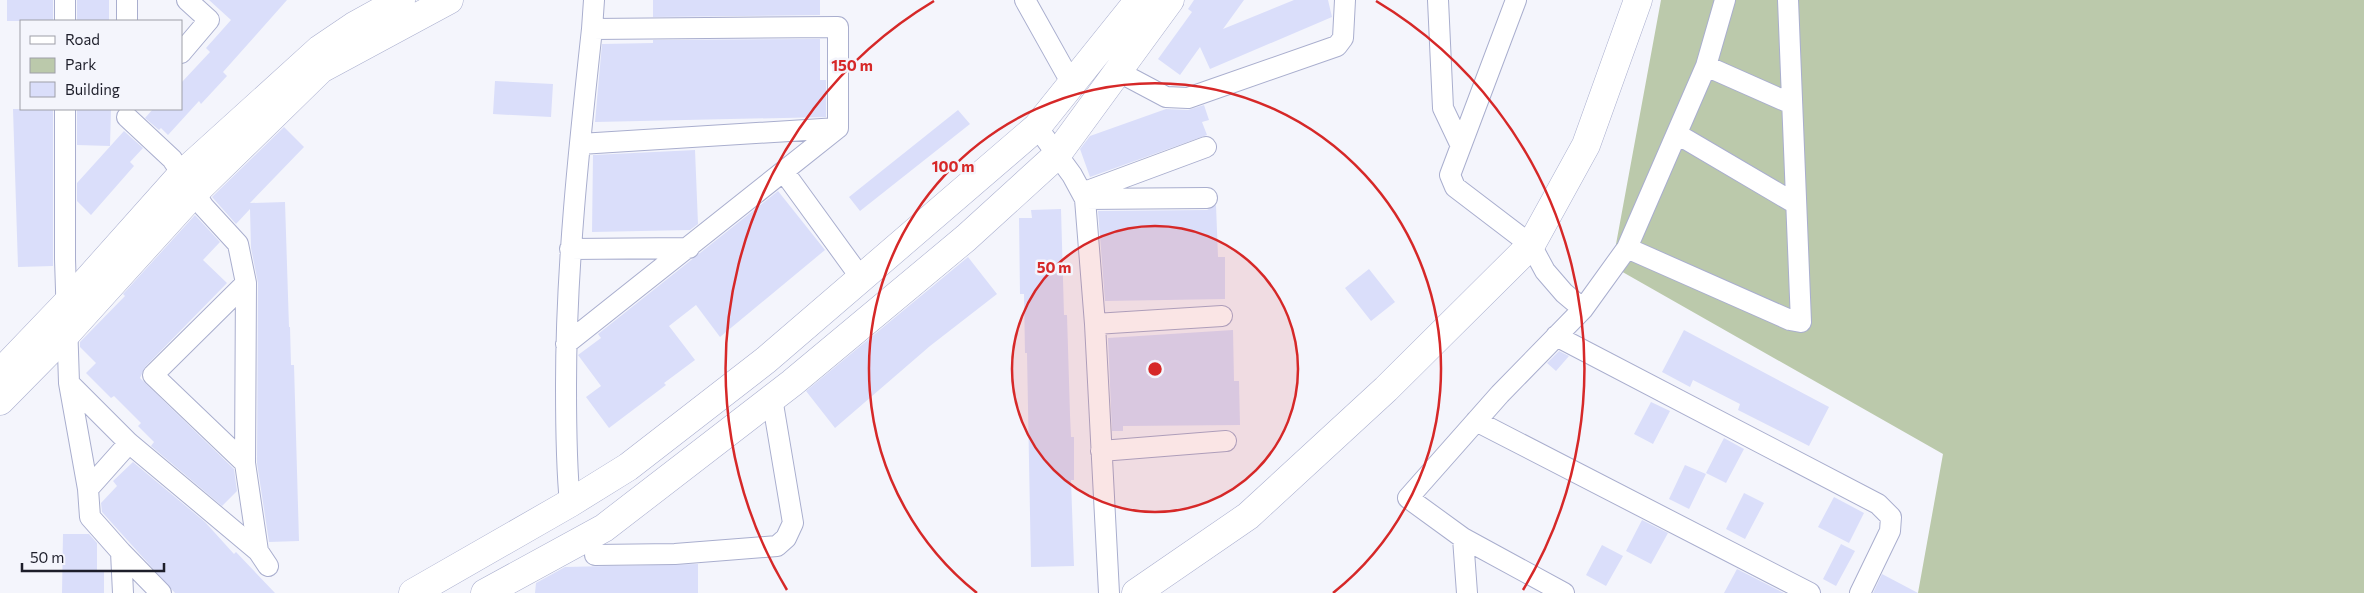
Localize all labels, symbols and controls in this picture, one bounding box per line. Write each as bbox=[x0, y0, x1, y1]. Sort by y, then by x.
legend bbox=[20, 20, 182, 110]
text: Road bbox=[65, 30, 100, 48]
text: Park bbox=[65, 55, 96, 73]
text: 150 m bbox=[831, 56, 873, 74]
text: Building bbox=[65, 80, 120, 98]
text: 100 m bbox=[932, 157, 974, 175]
text: 50 m bbox=[1037, 258, 1071, 276]
centre of rings bbox=[1146, 360, 1164, 378]
scale bar bbox=[22, 540, 165, 572]
text: 50 m bbox=[30, 548, 64, 566]

